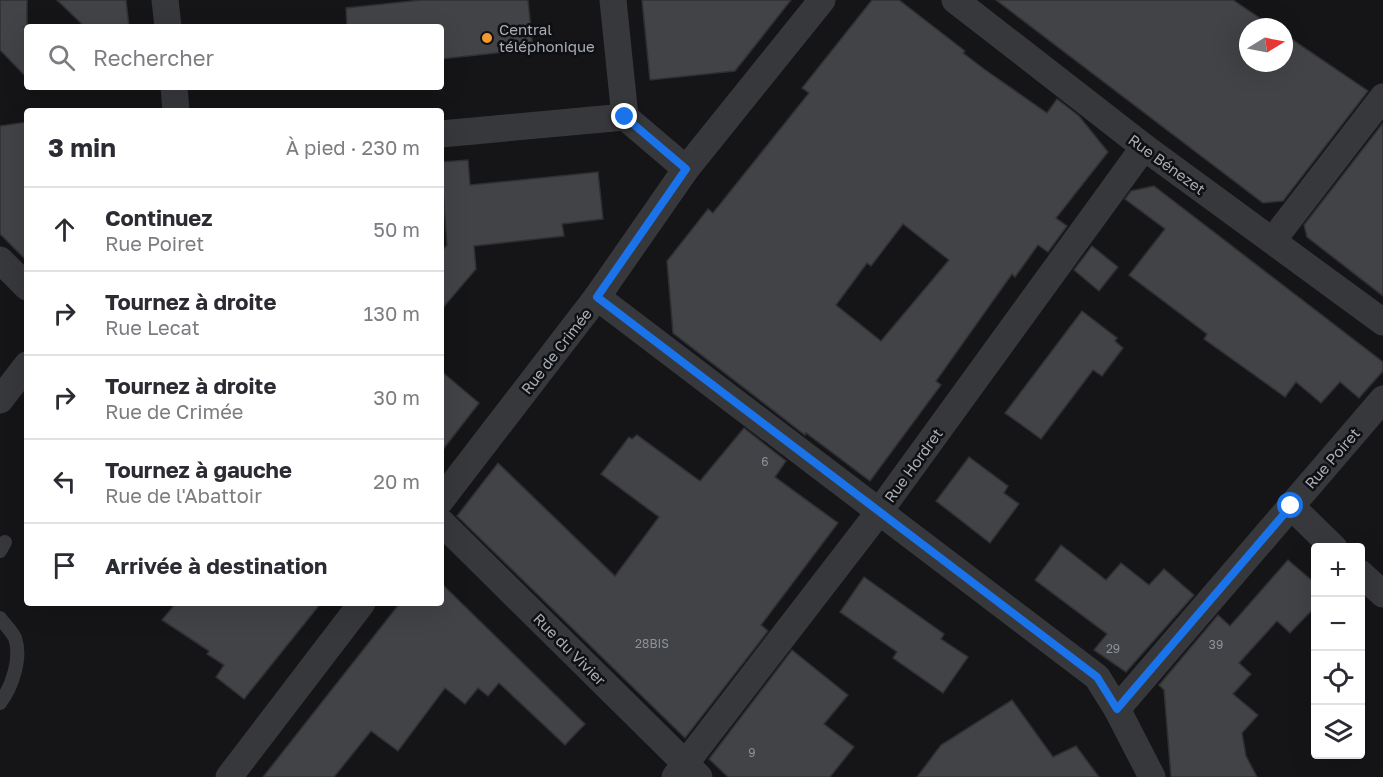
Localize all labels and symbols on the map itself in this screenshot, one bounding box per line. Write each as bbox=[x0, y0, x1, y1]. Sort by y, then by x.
north arrow bbox=[1239, 18, 1293, 72]
place label: Central téléphonique bbox=[499, 20, 595, 55]
marker: Central téléphonique bbox=[480, 31, 494, 45]
route end bbox=[611, 103, 637, 129]
street label: Rue Bénezet bbox=[1125, 130, 1209, 198]
street label: Rue de Crimée bbox=[517, 304, 595, 397]
street label: Rue Hordret bbox=[880, 424, 946, 506]
street label: Rue Poiret bbox=[1301, 424, 1363, 492]
house number: 6 bbox=[761, 454, 769, 469]
route start bbox=[1277, 492, 1303, 518]
street label: Rue du Vivier bbox=[530, 609, 610, 689]
house number: 28BIS bbox=[635, 636, 669, 651]
house number: 39 bbox=[1209, 637, 1223, 652]
house number: 29 bbox=[1106, 641, 1120, 656]
house number: 9 bbox=[748, 745, 756, 760]

